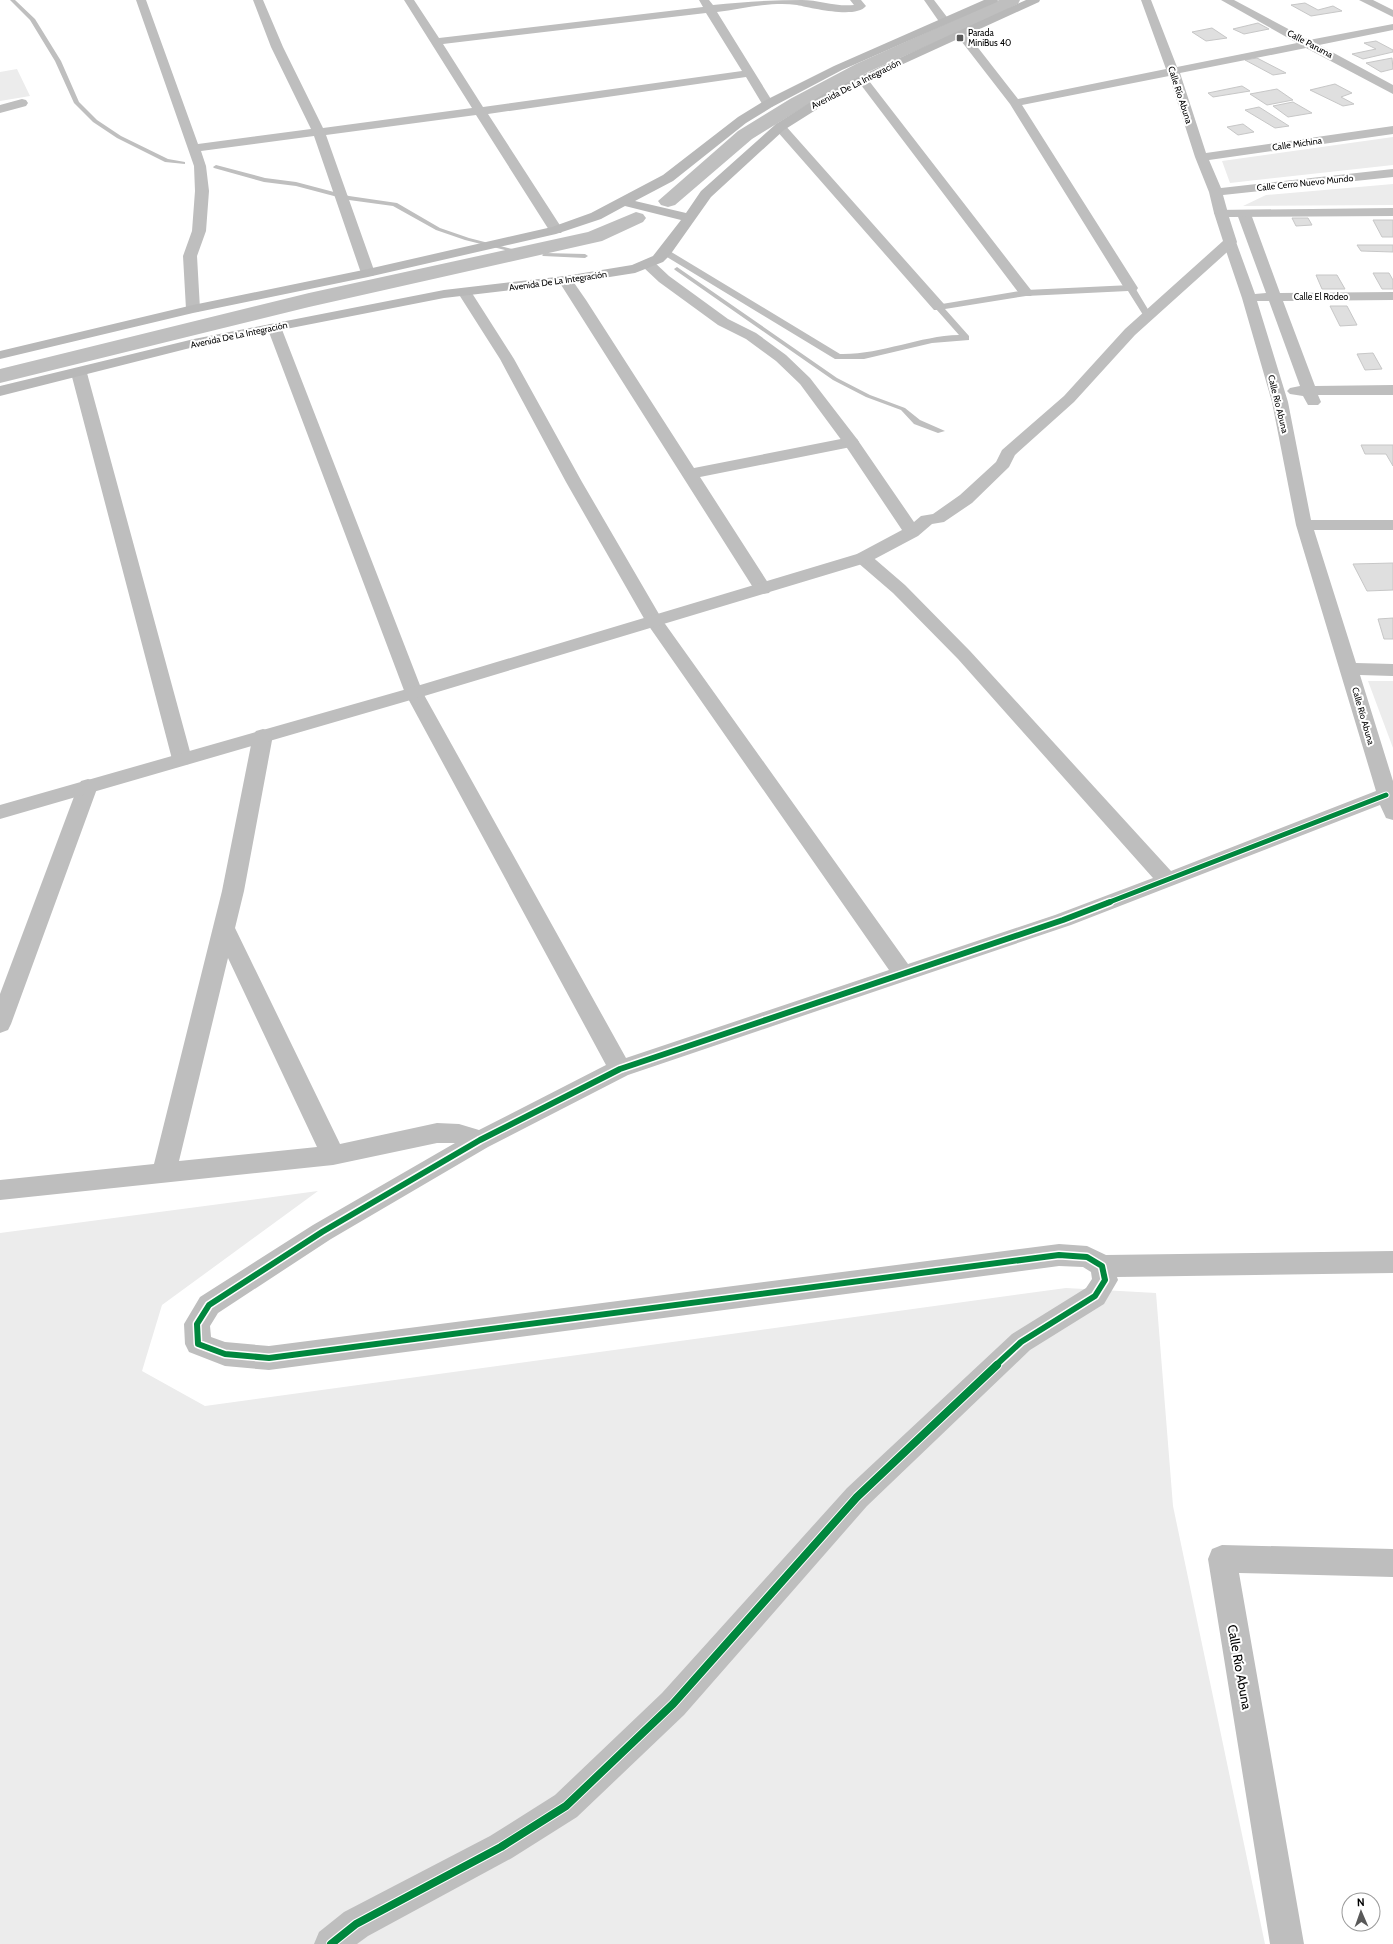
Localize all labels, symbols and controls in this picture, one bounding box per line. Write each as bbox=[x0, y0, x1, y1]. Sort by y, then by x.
place label: Parada MiniBus 40 bbox=[968, 27, 1011, 48]
street label: Calle Paruma bbox=[1286, 27, 1335, 60]
marker: Parada MiniBus 40 bbox=[955, 33, 965, 43]
street label: Avenida De La Integración bbox=[809, 56, 902, 111]
street label: Calle Río Abuna bbox=[1166, 65, 1195, 126]
street label: Calle Michina bbox=[1271, 134, 1323, 152]
street label: Calle Cerro Nuevo Mundo bbox=[1256, 172, 1354, 193]
street label: Avenida De La Integración bbox=[508, 268, 608, 293]
street label: Calle El Rodeo bbox=[1294, 291, 1348, 302]
street label: Avenida De La Integración bbox=[189, 319, 288, 350]
street label: Calle Río Abuna bbox=[1266, 374, 1291, 435]
street label: Calle Río Abuna bbox=[1350, 686, 1377, 747]
street label: Calle Río Abuna bbox=[1225, 1623, 1255, 1711]
north arrow bbox=[1341, 1892, 1381, 1932]
text: N bbox=[1357, 1895, 1365, 1909]

